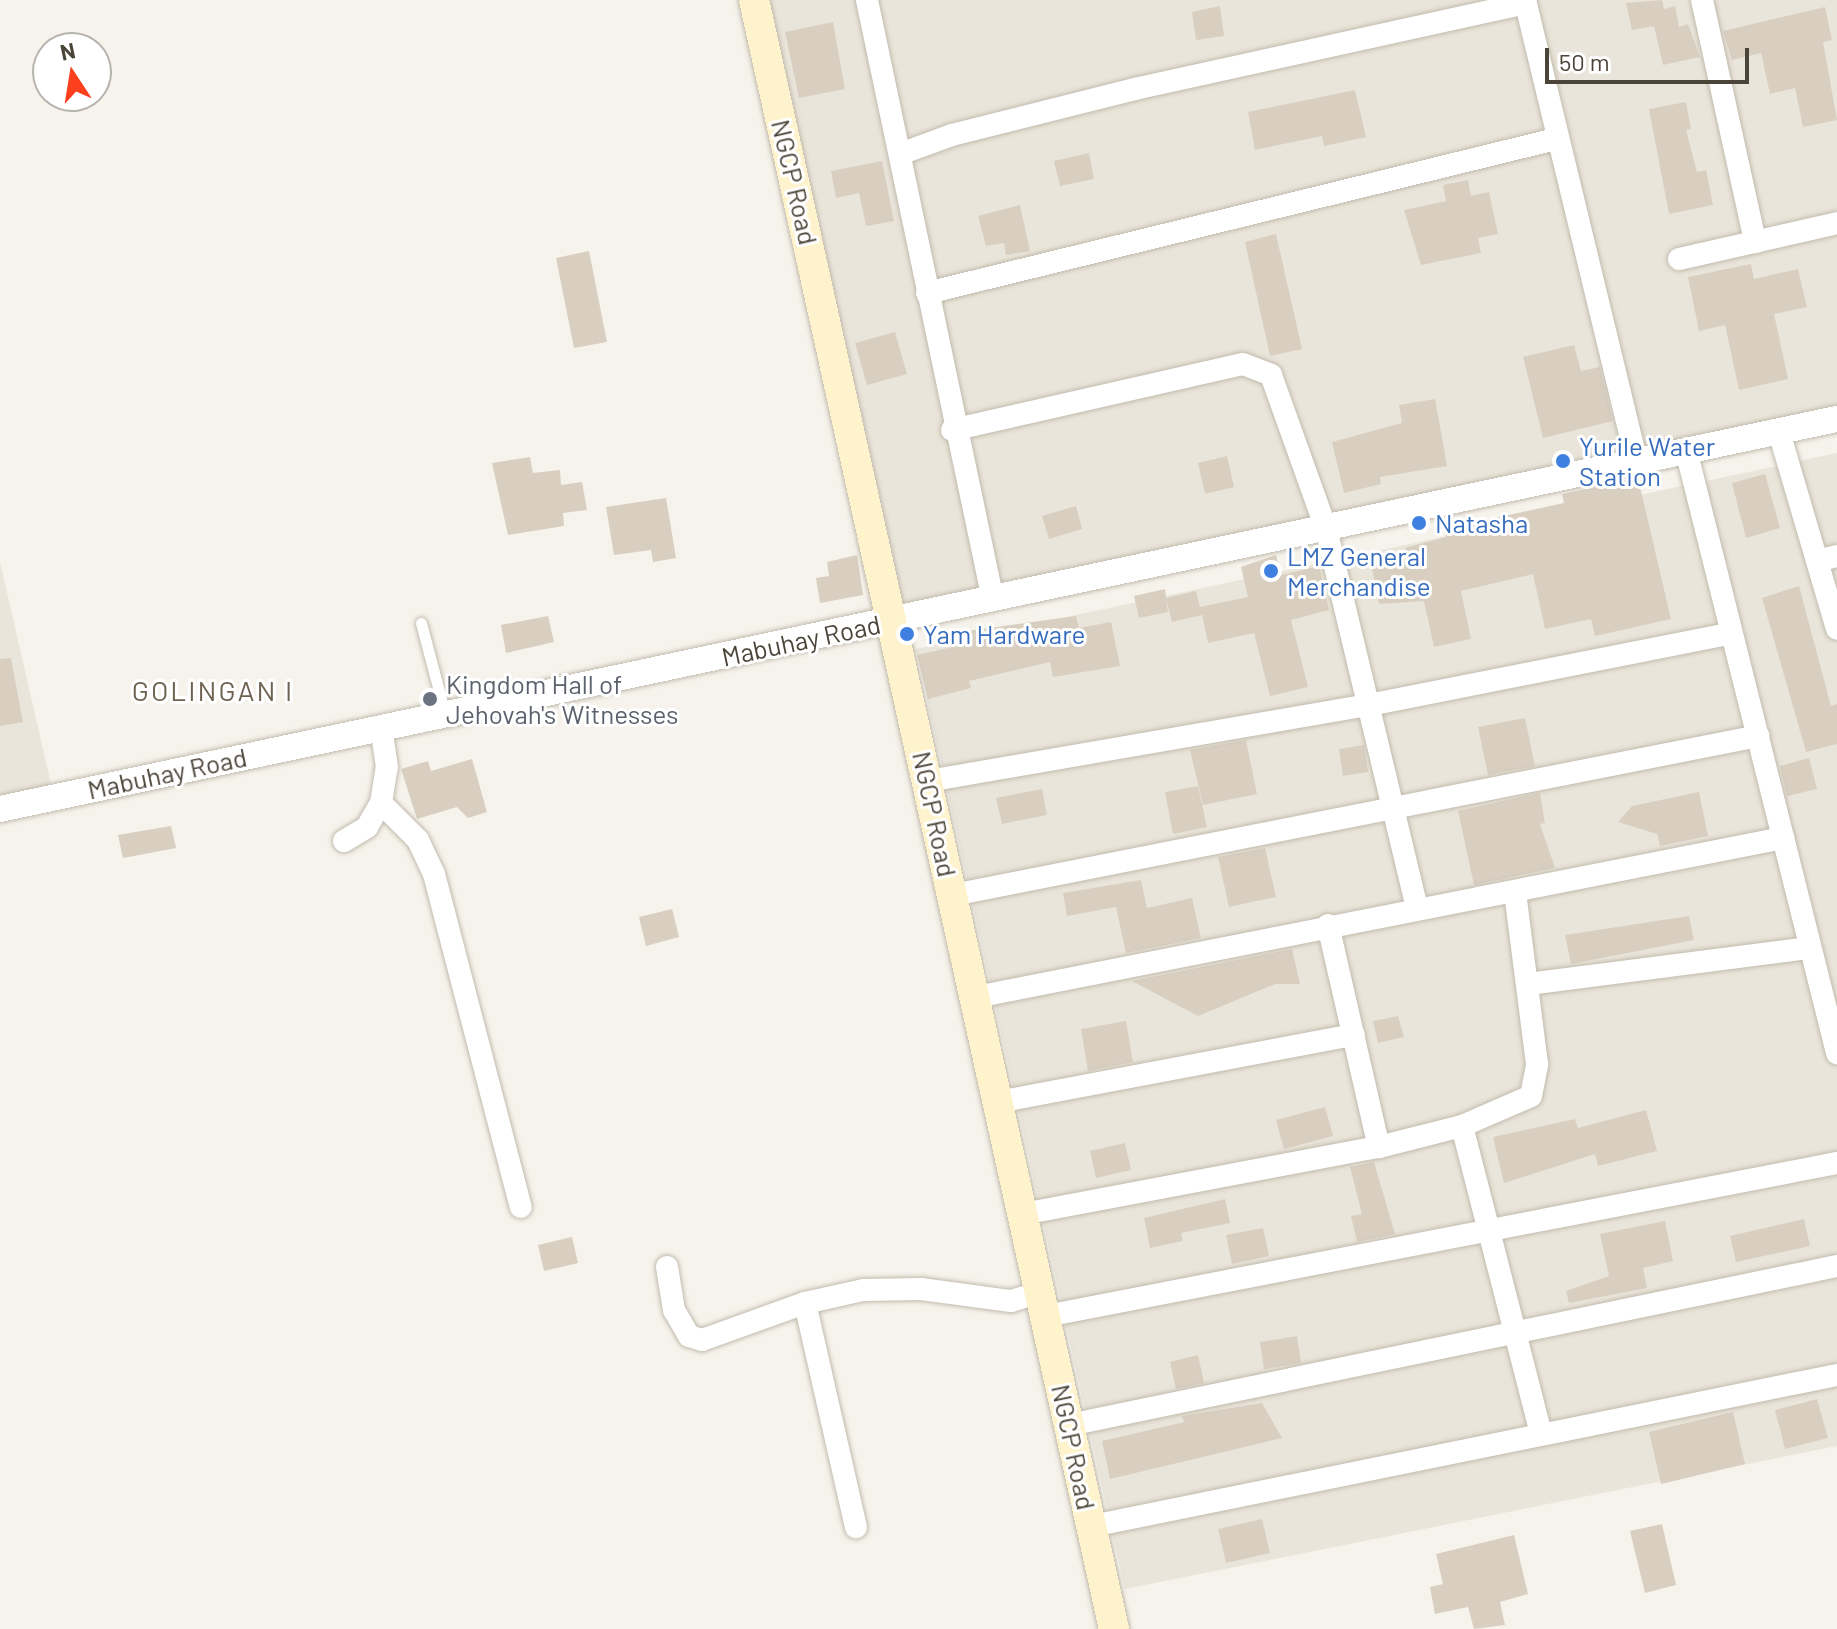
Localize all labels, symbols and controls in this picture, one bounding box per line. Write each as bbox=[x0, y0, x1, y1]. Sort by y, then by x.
north arrow bbox=[32, 32, 112, 112]
scale bar bbox=[1549, 32, 1753, 82]
text: N bbox=[58, 36, 77, 65]
text: 50 m bbox=[1559, 47, 1610, 76]
street label: NGCP Road bbox=[765, 116, 825, 248]
place label: Yurile Water Station bbox=[1579, 430, 1715, 492]
marker: Yurile Water Station bbox=[1554, 452, 1572, 470]
place label: Natasha bbox=[1435, 507, 1528, 539]
marker: Natasha bbox=[1410, 514, 1428, 532]
place label: LMZ General Merchandise bbox=[1287, 540, 1431, 602]
marker: LMZ General Merchandise bbox=[1262, 562, 1280, 580]
street label: Mabuhay Road bbox=[719, 608, 883, 672]
place label: Yam Hardware bbox=[923, 618, 1085, 650]
marker: Yam Hardware bbox=[898, 625, 916, 643]
place label: Kingdom Hall of Jehovah's Witnesses bbox=[446, 668, 679, 730]
district label: GOLINGAN I bbox=[132, 673, 294, 707]
marker: Kingdom Hall of Jehovah's Witnesses bbox=[421, 690, 439, 708]
street label: Mabuhay Road bbox=[85, 741, 249, 805]
street label: NGCP Road bbox=[906, 748, 964, 880]
street label: NGCP Road bbox=[1045, 1381, 1103, 1513]

